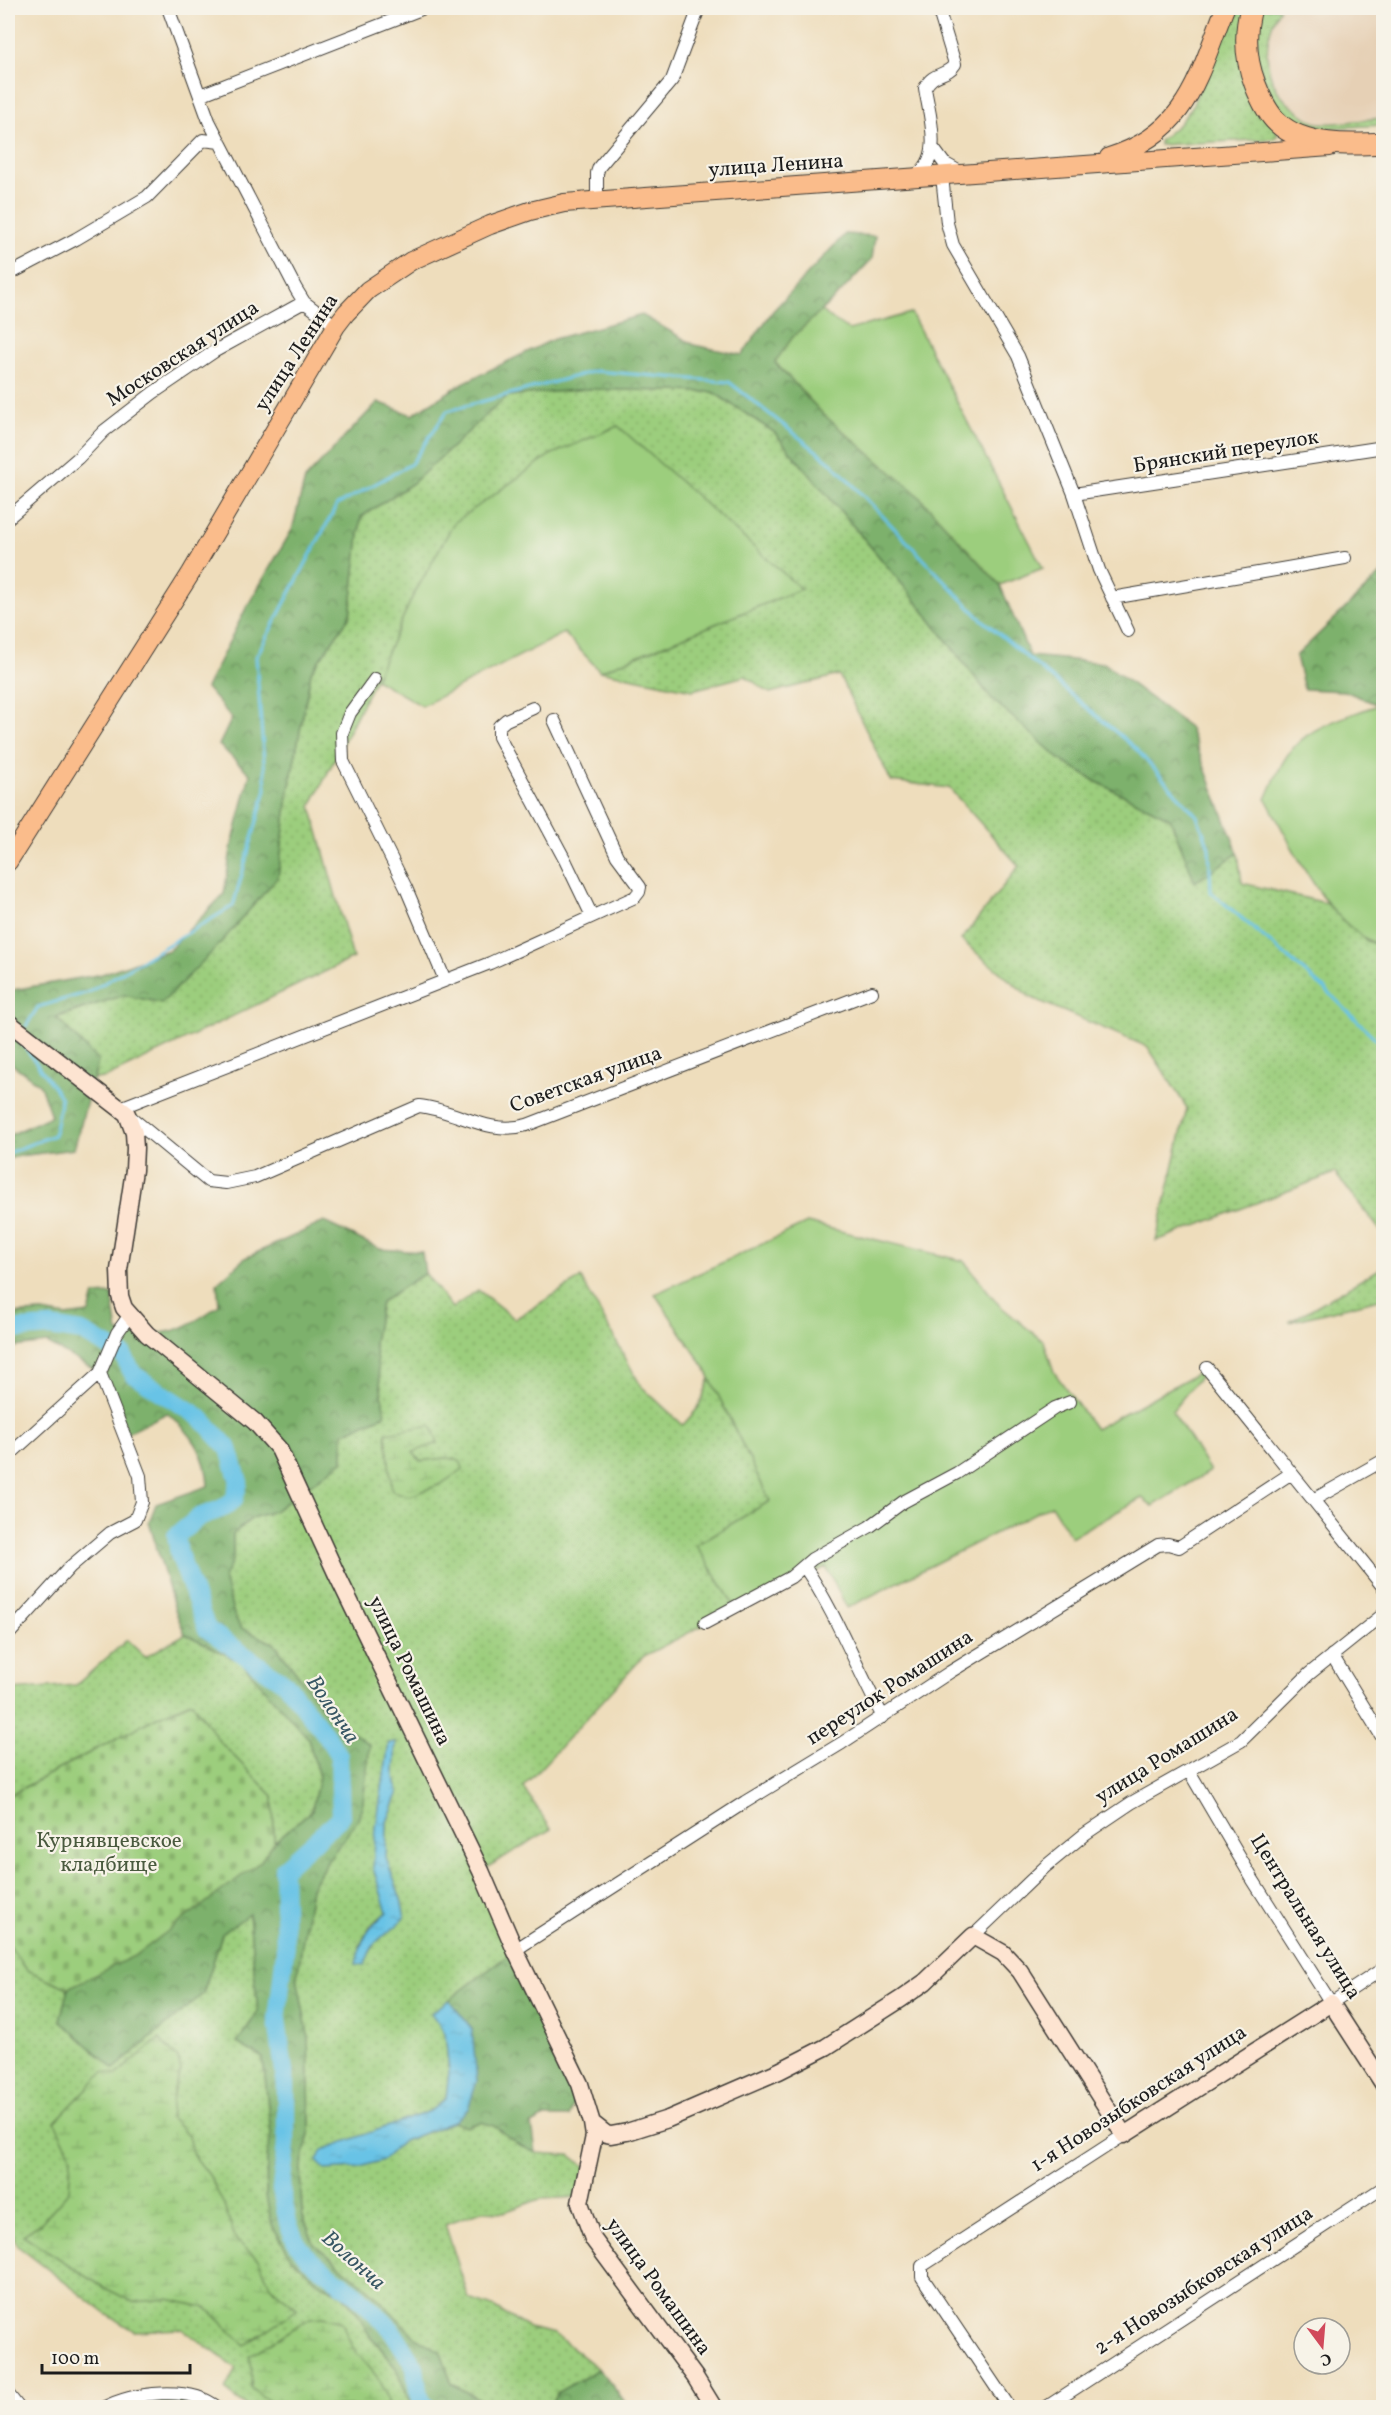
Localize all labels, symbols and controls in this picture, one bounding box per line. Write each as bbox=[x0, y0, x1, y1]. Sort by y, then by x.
street label: улица Ленина bbox=[707, 147, 845, 185]
street label: улица Ленина bbox=[248, 288, 346, 418]
street label: Московская улица bbox=[101, 294, 265, 414]
street label: Брянский переулок bbox=[1131, 423, 1321, 481]
street label: Советская улица bbox=[506, 1039, 666, 1121]
street label: улица Ромашина bbox=[360, 1591, 458, 1751]
street label: переулок Ромашина bbox=[801, 1623, 979, 1753]
water label: Волонча bbox=[298, 1670, 366, 1750]
street label: улица Ромашина bbox=[1090, 1700, 1244, 1812]
park label: Курнявцевское кладбище bbox=[36, 1827, 182, 1880]
street label: Центральная улица bbox=[1242, 1829, 1368, 2005]
street label: 1-я Новозыбковская улица bbox=[1025, 2018, 1253, 2180]
street label: 2-я Новозыбковская улица bbox=[1089, 2199, 1319, 2363]
street label: улица Ромашина bbox=[598, 2212, 718, 2362]
water label: Волонча bbox=[314, 2224, 392, 2298]
north arrow bbox=[1292, 2316, 1352, 2376]
scale bar bbox=[42, 2337, 190, 2375]
text: 100 m bbox=[51, 2347, 100, 2372]
text: С bbox=[1318, 2347, 1334, 2370]

